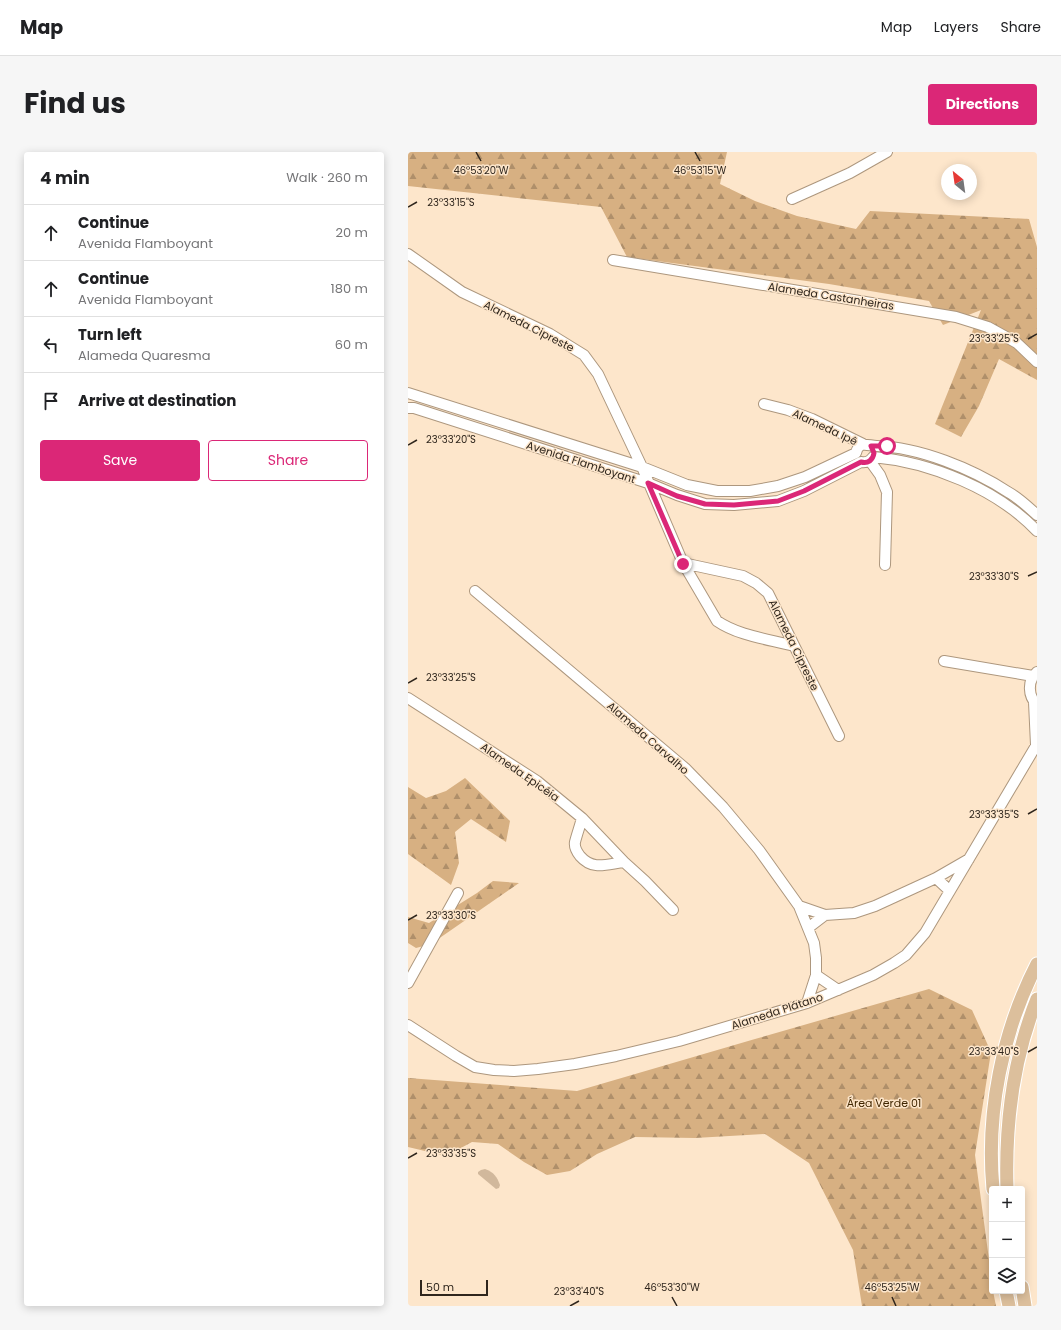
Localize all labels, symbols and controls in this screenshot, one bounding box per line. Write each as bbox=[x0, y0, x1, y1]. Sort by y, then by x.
text: Map bbox=[20, 14, 63, 41]
text: Map bbox=[881, 17, 912, 37]
text: Layers bbox=[934, 17, 978, 37]
text: Share bbox=[1000, 17, 1041, 37]
text: Find us bbox=[24, 84, 126, 123]
button: Directions bbox=[928, 84, 1037, 125]
text: 46°53'20"W bbox=[453, 163, 509, 178]
text: 46°53'15"W bbox=[674, 163, 727, 178]
north arrow bbox=[941, 164, 977, 200]
text: 4 min bbox=[40, 166, 90, 190]
text: Walk · 260 m bbox=[286, 168, 368, 187]
text: 23°33'15"S bbox=[427, 195, 475, 210]
text: Continue bbox=[78, 212, 149, 233]
icon: ahead bbox=[40, 222, 62, 244]
text: 20 m bbox=[335, 223, 368, 242]
text: Avenida Flamboyant bbox=[78, 234, 213, 253]
text: Continue bbox=[78, 268, 149, 289]
icon: ahead bbox=[40, 278, 62, 300]
street label: Alameda Castanheiras bbox=[767, 278, 895, 314]
text: 180 m bbox=[331, 279, 368, 298]
text: Avenida Flamboyant bbox=[78, 290, 213, 309]
street label: Alameda Cipreste bbox=[481, 296, 577, 356]
text: Turn left bbox=[78, 324, 142, 345]
text: 23°33'25"S bbox=[969, 331, 1019, 346]
icon: left bbox=[40, 334, 62, 356]
text: 60 m bbox=[335, 335, 368, 354]
text: Alameda Quaresma bbox=[78, 346, 210, 365]
icon: arrive bbox=[40, 390, 62, 412]
text: Arrive at destination bbox=[78, 390, 236, 411]
street label: Alameda Ipê bbox=[790, 405, 860, 449]
text: 23°33'20"S bbox=[426, 432, 476, 447]
street label: Avenida Flamboyant bbox=[524, 437, 638, 487]
route start bbox=[878, 437, 896, 455]
button: Save bbox=[40, 440, 200, 481]
button: Share bbox=[208, 440, 368, 481]
route end bbox=[674, 555, 692, 573]
text: 23°33'30"S bbox=[969, 569, 1019, 584]
street label: Alameda Cipreste bbox=[765, 597, 823, 693]
text: 23°33'25"S bbox=[426, 670, 476, 685]
street label: Alameda Carvalho bbox=[604, 698, 692, 778]
street label: Alameda Epicéia bbox=[477, 739, 563, 805]
text: 23°33'35"S bbox=[969, 807, 1019, 822]
text: 23°33'30"S bbox=[426, 908, 476, 923]
street label: Alameda Plátano bbox=[729, 989, 825, 1033]
text: 23°33'40"S bbox=[969, 1044, 1019, 1059]
park label: Área Verde 01 bbox=[847, 1095, 921, 1111]
text: 23°33'35"S bbox=[426, 1146, 476, 1161]
map controls bbox=[989, 1186, 1025, 1294]
button: + bbox=[989, 1186, 1025, 1222]
button: − bbox=[989, 1222, 1025, 1258]
button: layers bbox=[989, 1258, 1025, 1294]
scale bar bbox=[420, 1278, 488, 1297]
text: 50 m bbox=[426, 1279, 454, 1295]
text: 46°53'30"W bbox=[644, 1280, 700, 1295]
text: 46°53'25"W bbox=[864, 1280, 920, 1295]
text: 23°33'40"S bbox=[554, 1284, 604, 1299]

